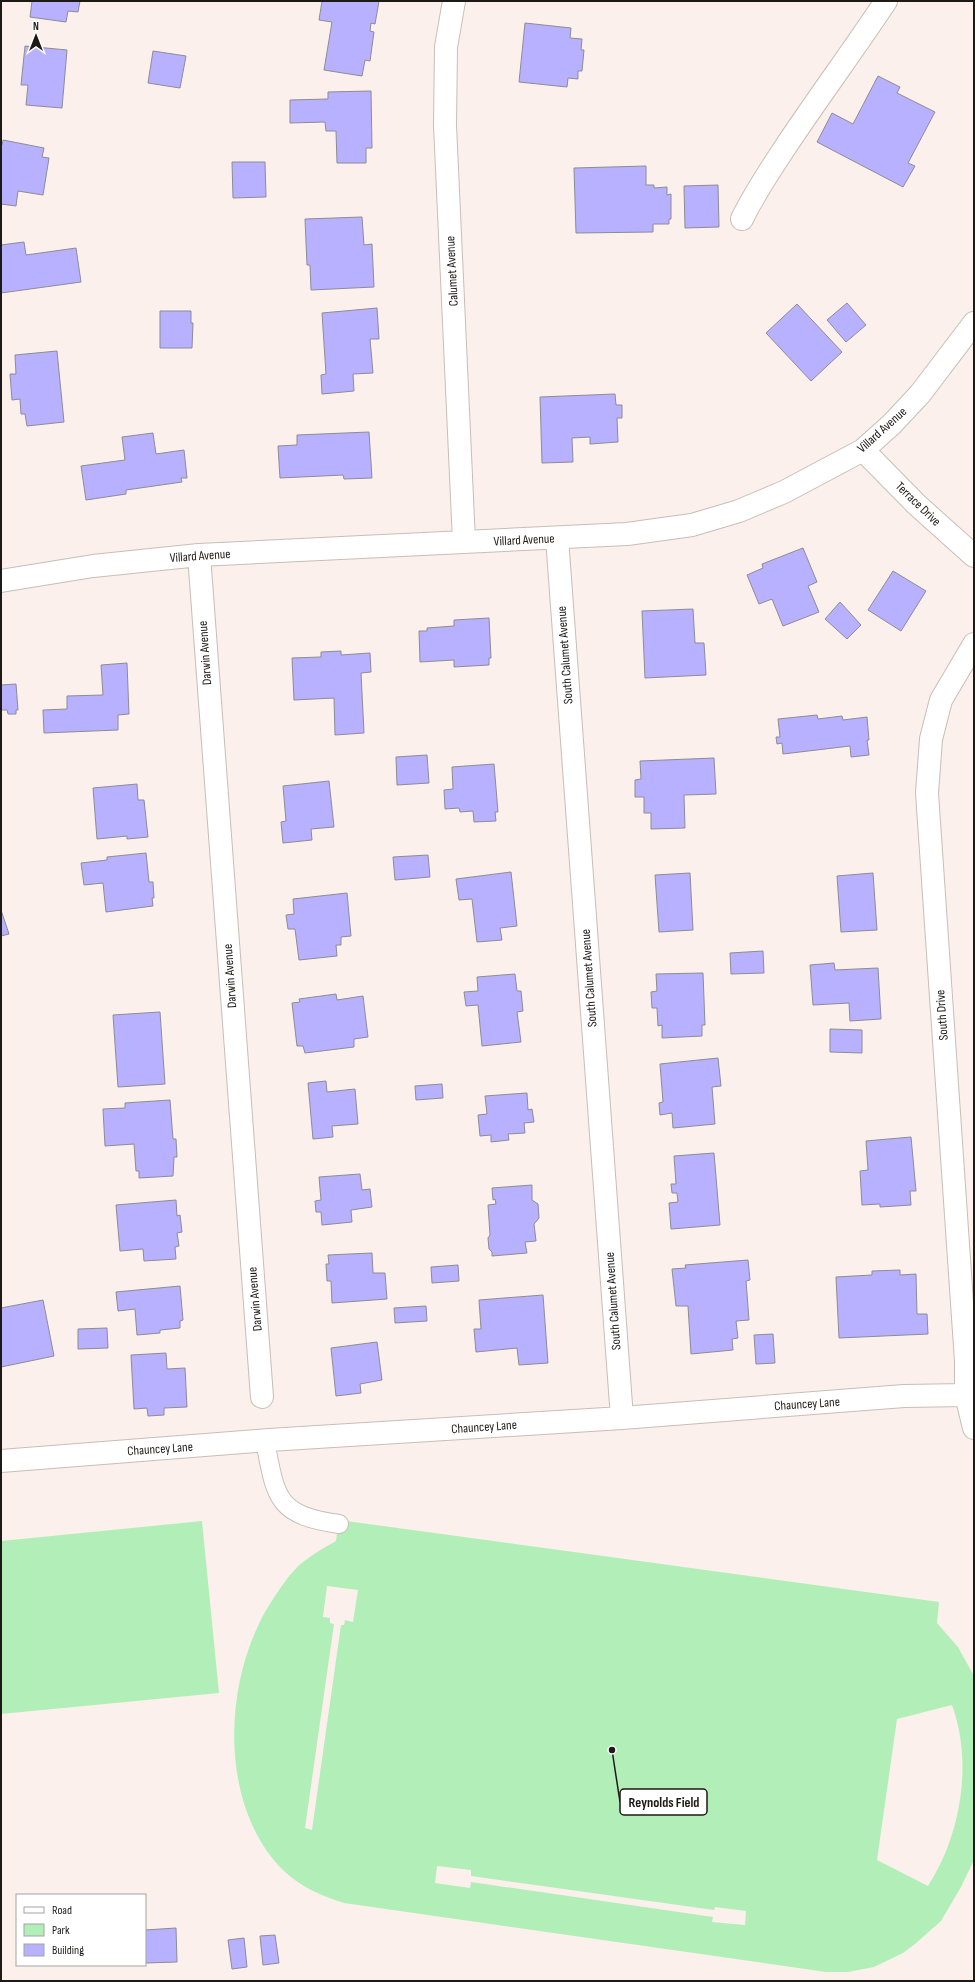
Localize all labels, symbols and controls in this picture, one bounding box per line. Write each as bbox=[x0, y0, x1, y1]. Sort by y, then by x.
north arrow bbox=[16, 16, 56, 56]
text: N bbox=[33, 20, 39, 33]
street label: Calumet Avenue bbox=[442, 235, 462, 307]
street label: Villard Avenue bbox=[854, 404, 910, 456]
street label: Terrace Drive bbox=[892, 478, 944, 530]
street label: Villard Avenue bbox=[493, 530, 555, 550]
street label: Villard Avenue bbox=[169, 546, 231, 566]
street label: South Calumet Avenue bbox=[554, 605, 576, 705]
street label: Darwin Avenue bbox=[195, 620, 215, 686]
street label: South Calumet Avenue bbox=[578, 928, 600, 1028]
street label: Darwin Avenue bbox=[220, 943, 240, 1009]
street label: South Drive bbox=[932, 989, 952, 1041]
street label: South Calumet Avenue bbox=[602, 1251, 624, 1351]
street label: Darwin Avenue bbox=[244, 1266, 266, 1332]
street label: Chauncey Lane bbox=[774, 1394, 840, 1414]
street label: Chauncey Lane bbox=[451, 1417, 517, 1437]
street label: Chauncey Lane bbox=[127, 1439, 193, 1459]
callout: Reynolds Field bbox=[620, 1789, 707, 1815]
text: Reynolds Field bbox=[629, 1794, 699, 1811]
legend bbox=[16, 1894, 146, 1966]
text: Road bbox=[52, 1903, 72, 1918]
text: Park bbox=[52, 1923, 70, 1938]
text: Building bbox=[52, 1943, 84, 1958]

